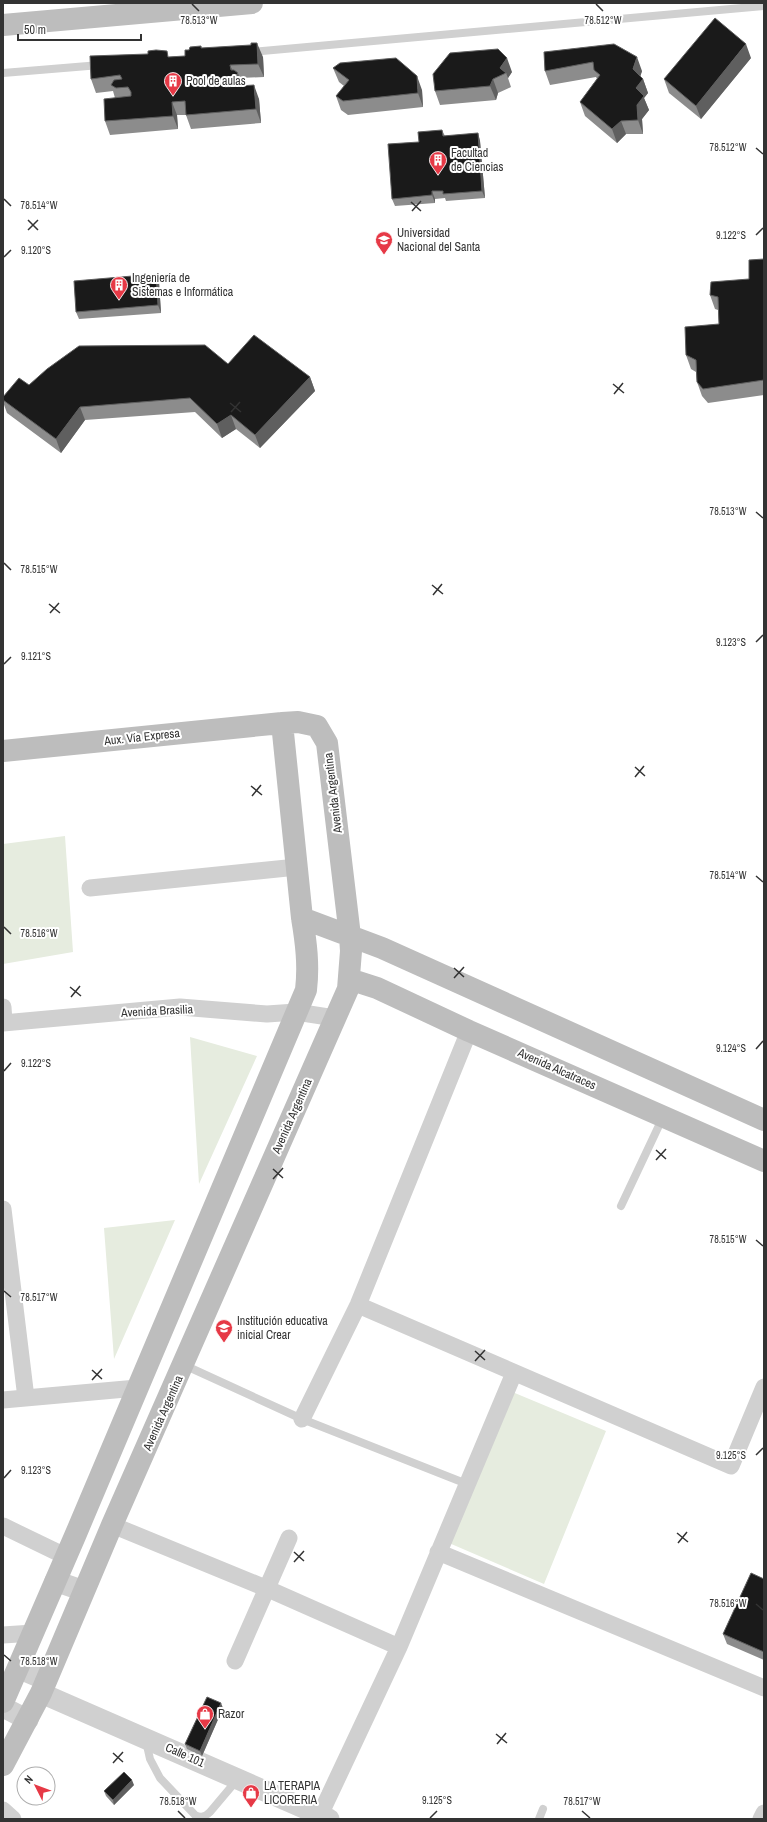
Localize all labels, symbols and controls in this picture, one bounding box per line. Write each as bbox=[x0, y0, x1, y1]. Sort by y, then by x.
text: 78.513°W bbox=[181, 14, 218, 27]
text: 78.512°W bbox=[585, 14, 622, 27]
scale bar bbox=[18, 16, 141, 42]
text: 50 m bbox=[24, 22, 46, 38]
building icon: Pool de aulas bbox=[163, 71, 183, 96]
place label: Pool de aulas bbox=[186, 73, 246, 89]
text: 78.512°W bbox=[710, 141, 747, 154]
place label: Facultad de Ciencias bbox=[451, 145, 504, 175]
building icon: Facultad de Ciencias bbox=[428, 150, 448, 175]
text: 78.514°W bbox=[21, 199, 58, 212]
place label: Universidad Nacional del Santa bbox=[397, 225, 481, 255]
text: 9.122°S bbox=[716, 229, 747, 242]
school or university icon: Universidad Nacional del Santa bbox=[374, 230, 394, 255]
text: 9.120°S bbox=[21, 244, 52, 257]
place label: Ingeniería de Sistemas e Informática bbox=[132, 270, 234, 300]
building icon: Ingeniería de Sistemas e Informática bbox=[109, 275, 129, 300]
text: 78.513°W bbox=[710, 505, 747, 518]
text: 78.515°W bbox=[21, 563, 58, 576]
text: 9.123°S bbox=[716, 636, 747, 649]
text: 9.121°S bbox=[21, 650, 52, 663]
street label: Aux. Vía Expresa bbox=[102, 725, 181, 749]
street label: Avenida Argentina bbox=[320, 751, 346, 835]
text: 78.514°W bbox=[710, 869, 747, 882]
text: 78.516°W bbox=[21, 927, 58, 940]
street label: Avenida Brasilia bbox=[120, 1001, 194, 1021]
text: 9.124°S bbox=[716, 1042, 747, 1055]
street label: Avenida Alcatraces bbox=[514, 1044, 599, 1093]
text: 9.122°S bbox=[21, 1057, 52, 1070]
street label: Avenida Argentina bbox=[268, 1075, 316, 1157]
text: 78.515°W bbox=[710, 1233, 747, 1246]
text: 78.517°W bbox=[21, 1291, 58, 1304]
place label: Institución educativa inicial Crear bbox=[237, 1313, 328, 1343]
school or university icon: Institución educativa inicial Crear bbox=[214, 1318, 234, 1343]
street label: Avenida Argentina bbox=[139, 1372, 187, 1454]
text: 9.125°S bbox=[716, 1449, 747, 1462]
text: 9.123°S bbox=[21, 1464, 52, 1477]
text: 78.516°W bbox=[710, 1597, 747, 1610]
text: 78.518°W bbox=[21, 1655, 58, 1668]
shop icon: Razor bbox=[195, 1704, 215, 1729]
place label: Razor bbox=[218, 1706, 245, 1722]
street label: Calle 101 bbox=[163, 1739, 208, 1771]
north arrow bbox=[16, 1766, 56, 1806]
text: N bbox=[21, 1772, 36, 1786]
place label: LA TERAPIA LICORERIA bbox=[264, 1778, 321, 1808]
shop icon: LA TERAPIA LICORERIA bbox=[241, 1783, 261, 1808]
text: 9.125°S bbox=[422, 1794, 453, 1807]
text: 78.518°W bbox=[160, 1795, 197, 1808]
text: 78.517°W bbox=[564, 1795, 601, 1808]

